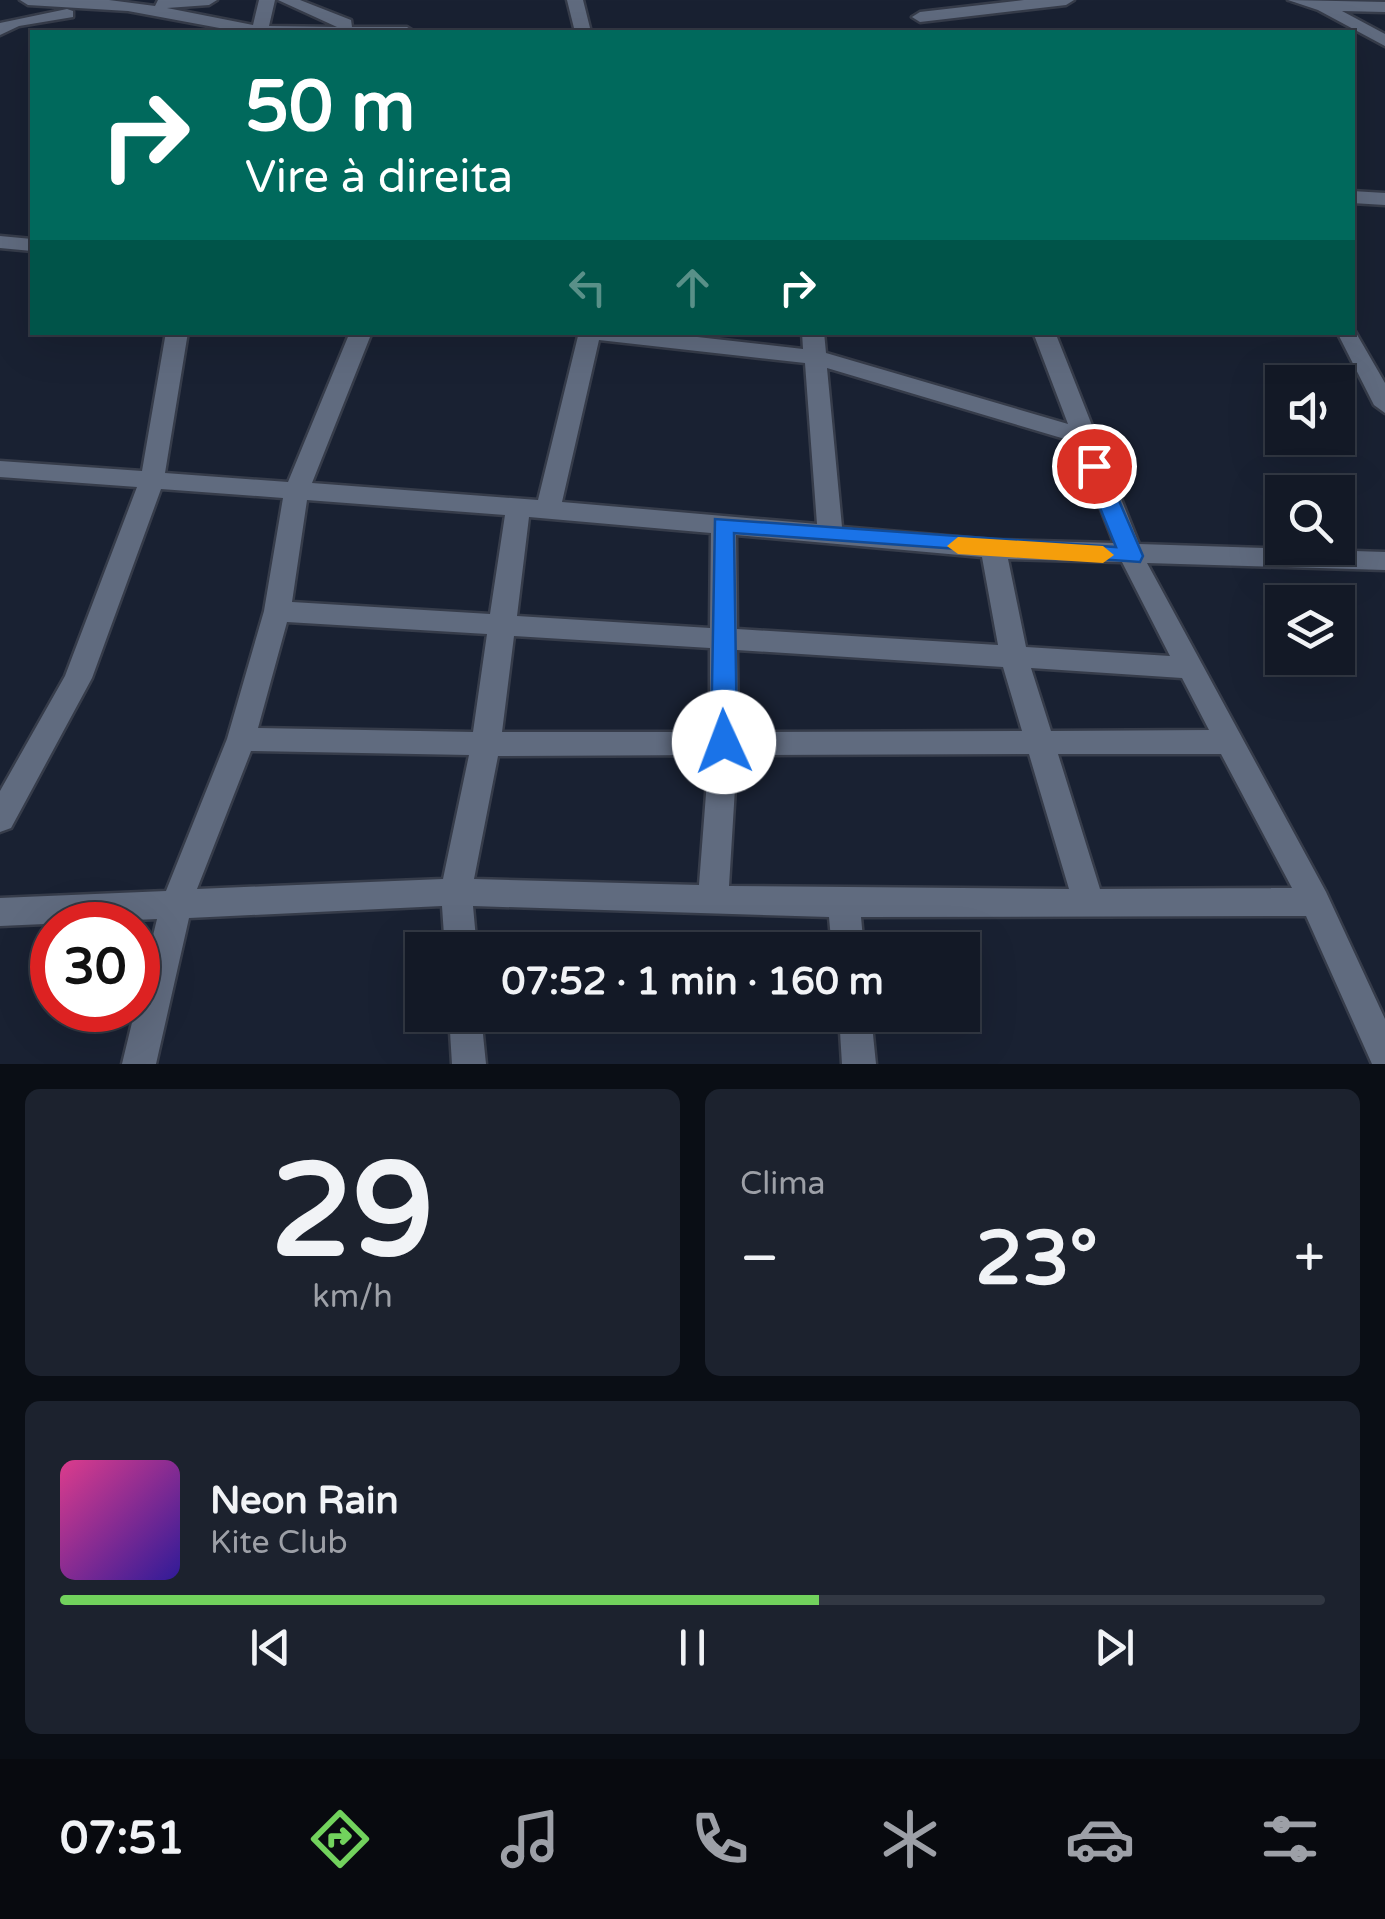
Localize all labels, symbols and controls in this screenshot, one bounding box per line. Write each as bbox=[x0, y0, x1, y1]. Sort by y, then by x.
text: 50 m bbox=[245, 66, 415, 150]
icon: right bbox=[80, 70, 210, 200]
text: Vire à direita bbox=[245, 151, 513, 205]
icon: left bbox=[560, 260, 615, 315]
icon: ahead bbox=[665, 260, 720, 315]
icon: right bbox=[770, 260, 825, 315]
map controls bbox=[1265, 365, 1355, 675]
button: sound bbox=[1265, 365, 1355, 455]
pin bbox=[1052, 424, 1137, 509]
icon: arrive bbox=[1067, 439, 1122, 494]
button: search bbox=[1265, 475, 1355, 565]
button: layers bbox=[1265, 585, 1355, 675]
position arrow bbox=[672, 690, 776, 794]
speed limit sign: 30 bbox=[30, 902, 160, 1032]
text: 07:52 · 1 min · 160 m bbox=[501, 959, 884, 1005]
text: 29 bbox=[271, 1135, 434, 1291]
text: Clima bbox=[740, 1165, 826, 1203]
text: 23° bbox=[975, 1214, 1098, 1304]
text: − bbox=[740, 1226, 779, 1292]
text: + bbox=[1294, 1226, 1325, 1292]
text: km/h bbox=[312, 1278, 393, 1316]
text: Neon Rain bbox=[210, 1478, 399, 1524]
text: Kite Club bbox=[210, 1524, 348, 1562]
icon: previous bbox=[243, 1620, 298, 1675]
icon: pause bbox=[665, 1620, 720, 1675]
icon: next bbox=[1087, 1620, 1142, 1675]
icon: directions bbox=[305, 1804, 375, 1874]
icon: music bbox=[495, 1804, 565, 1874]
icon: phone bbox=[685, 1804, 755, 1874]
icon: climate bbox=[875, 1804, 945, 1874]
icon: car bbox=[1065, 1804, 1135, 1874]
icon: filters bbox=[1255, 1804, 1325, 1874]
text: 07:51 bbox=[60, 1812, 185, 1866]

